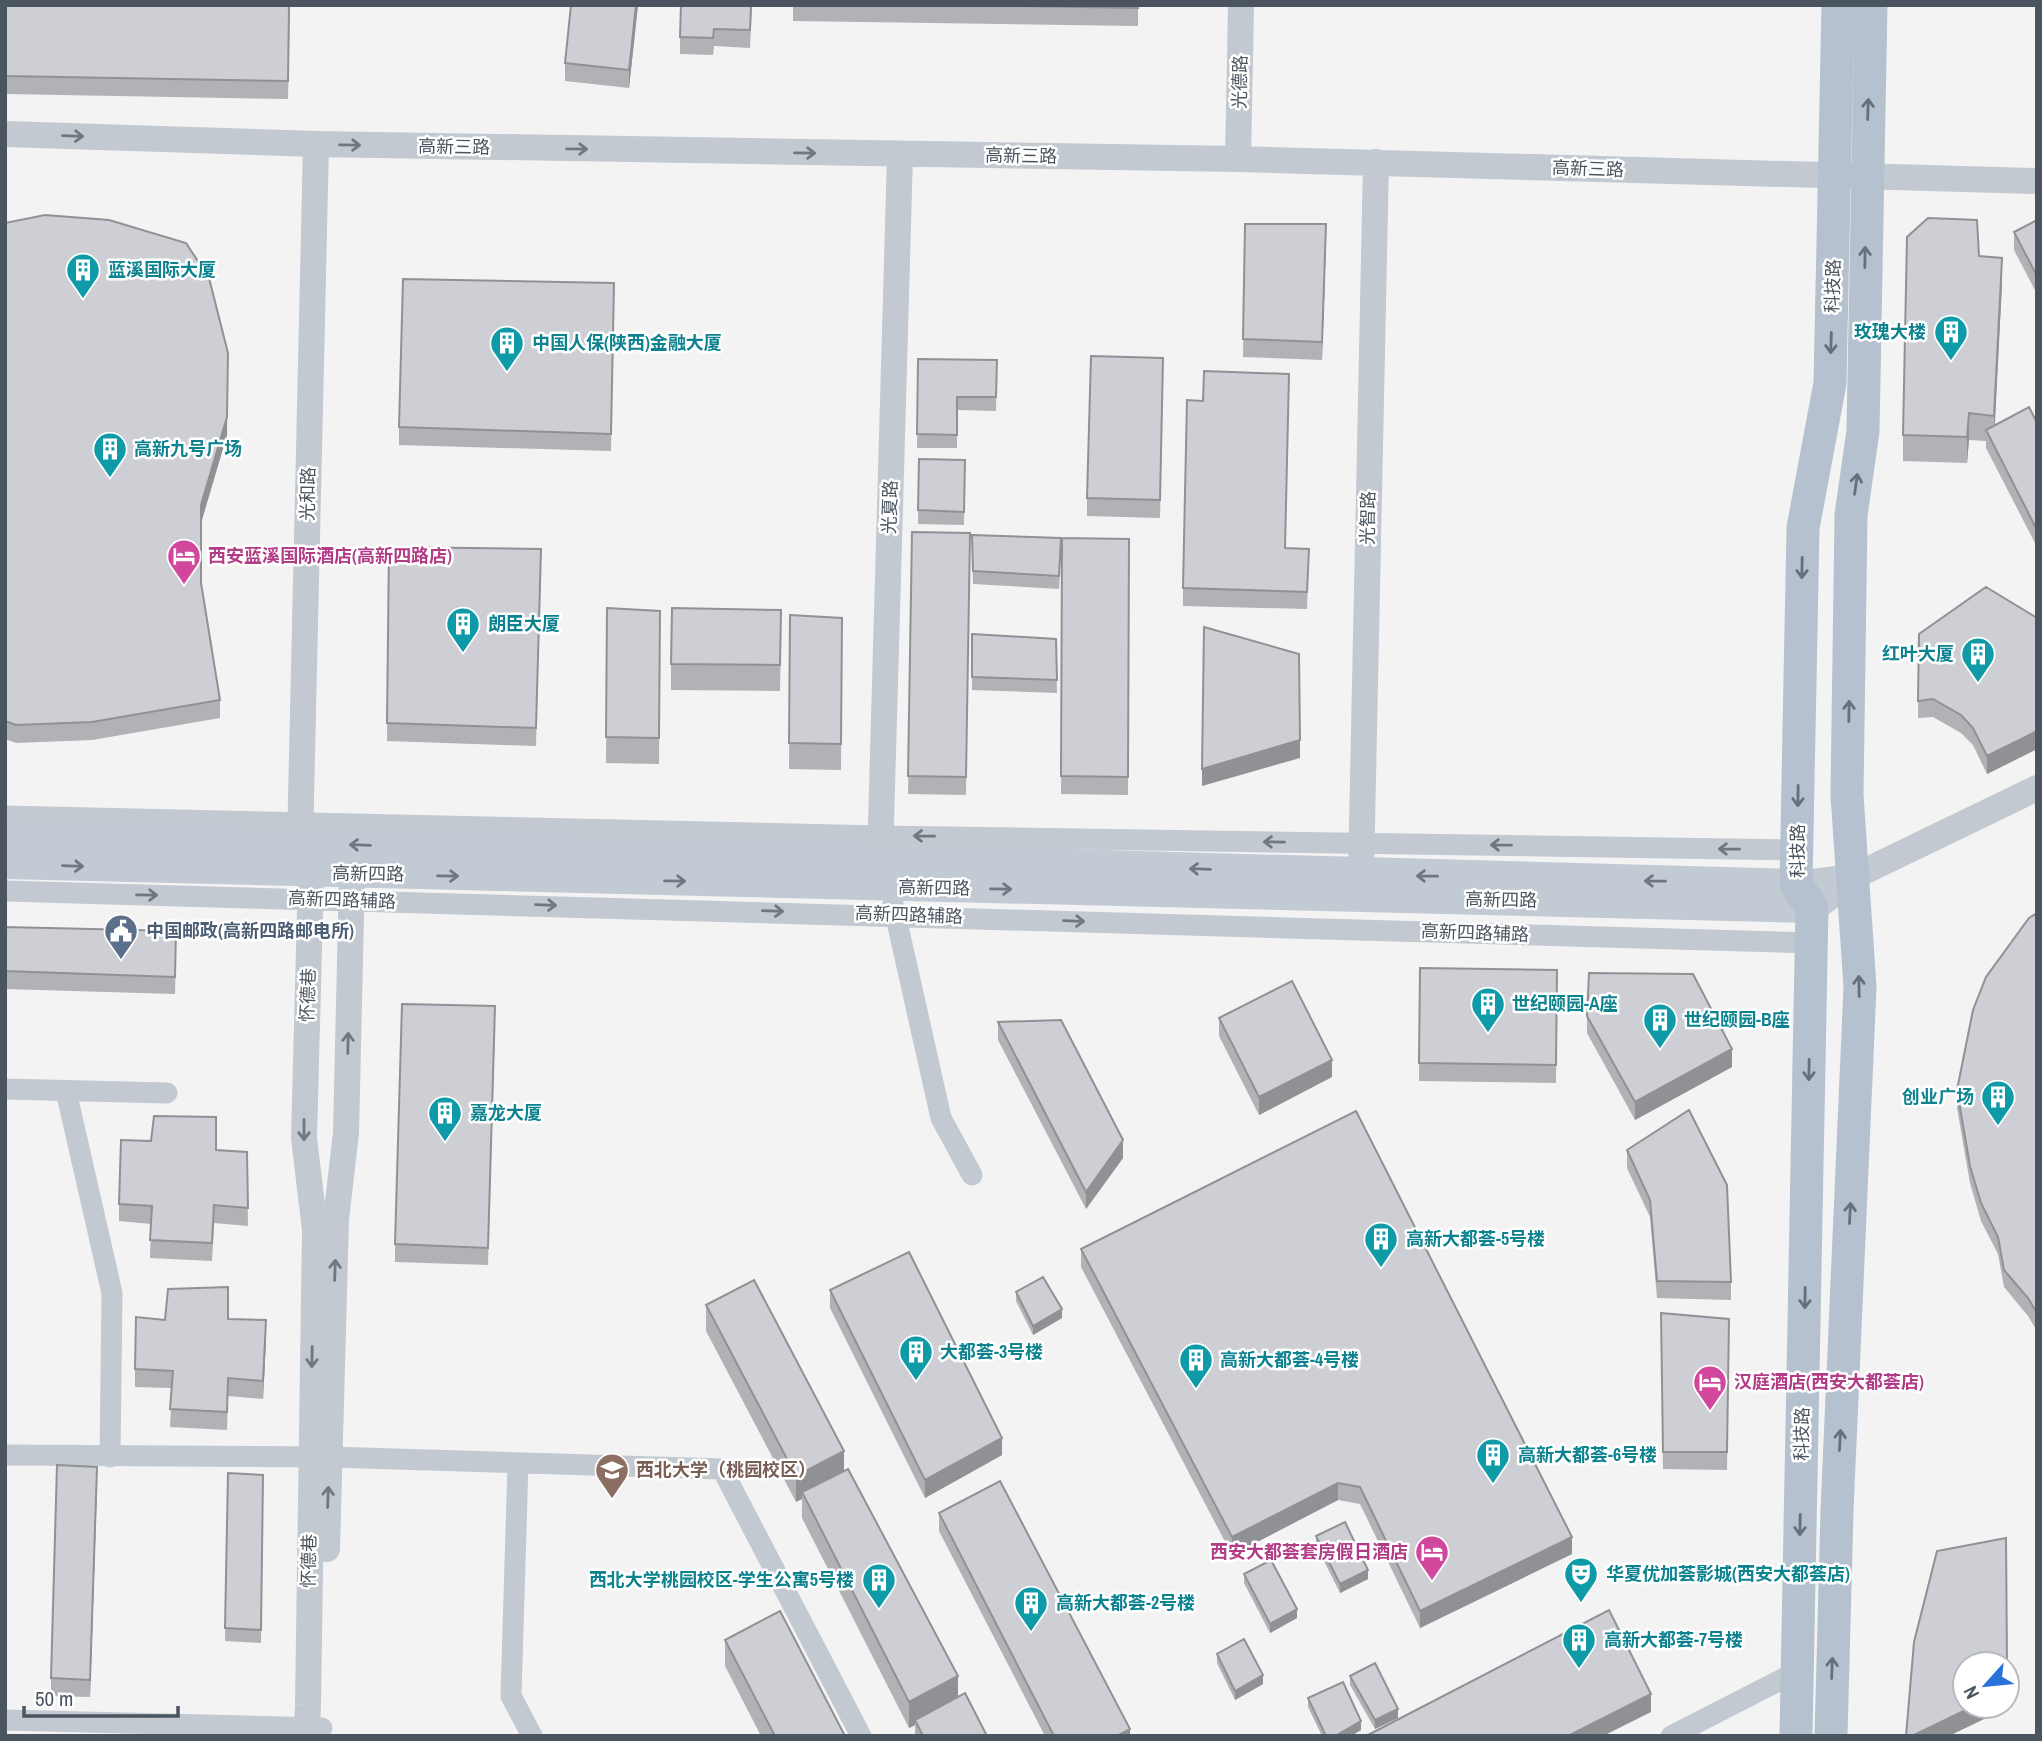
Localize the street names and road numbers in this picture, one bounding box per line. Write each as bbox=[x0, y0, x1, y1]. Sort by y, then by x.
street label: 光德路 bbox=[1227, 55, 1252, 109]
street label: 高新三路 bbox=[418, 133, 490, 160]
street label: 高新三路 bbox=[985, 142, 1057, 169]
street label: 高新三路 bbox=[1552, 155, 1624, 182]
street label: 科技路 bbox=[1819, 259, 1846, 313]
street label: 光和路 bbox=[295, 467, 320, 521]
street label: 光夏路 bbox=[876, 480, 903, 534]
street label: 光智路 bbox=[1355, 491, 1380, 545]
street label: 科技路 bbox=[1785, 824, 1810, 878]
street label: 高新四路 bbox=[332, 860, 404, 887]
street label: 高新四路 bbox=[898, 874, 970, 901]
street label: 高新四路辅路 bbox=[288, 885, 396, 914]
street label: 高新四路 bbox=[1465, 886, 1537, 913]
street label: 高新四路辅路 bbox=[855, 900, 963, 929]
street label: 高新四路辅路 bbox=[1421, 918, 1529, 947]
street label: 怀德巷 bbox=[294, 968, 321, 1022]
street label: 科技路 bbox=[1789, 1407, 1814, 1461]
street label: 怀德巷 bbox=[296, 1534, 321, 1588]

